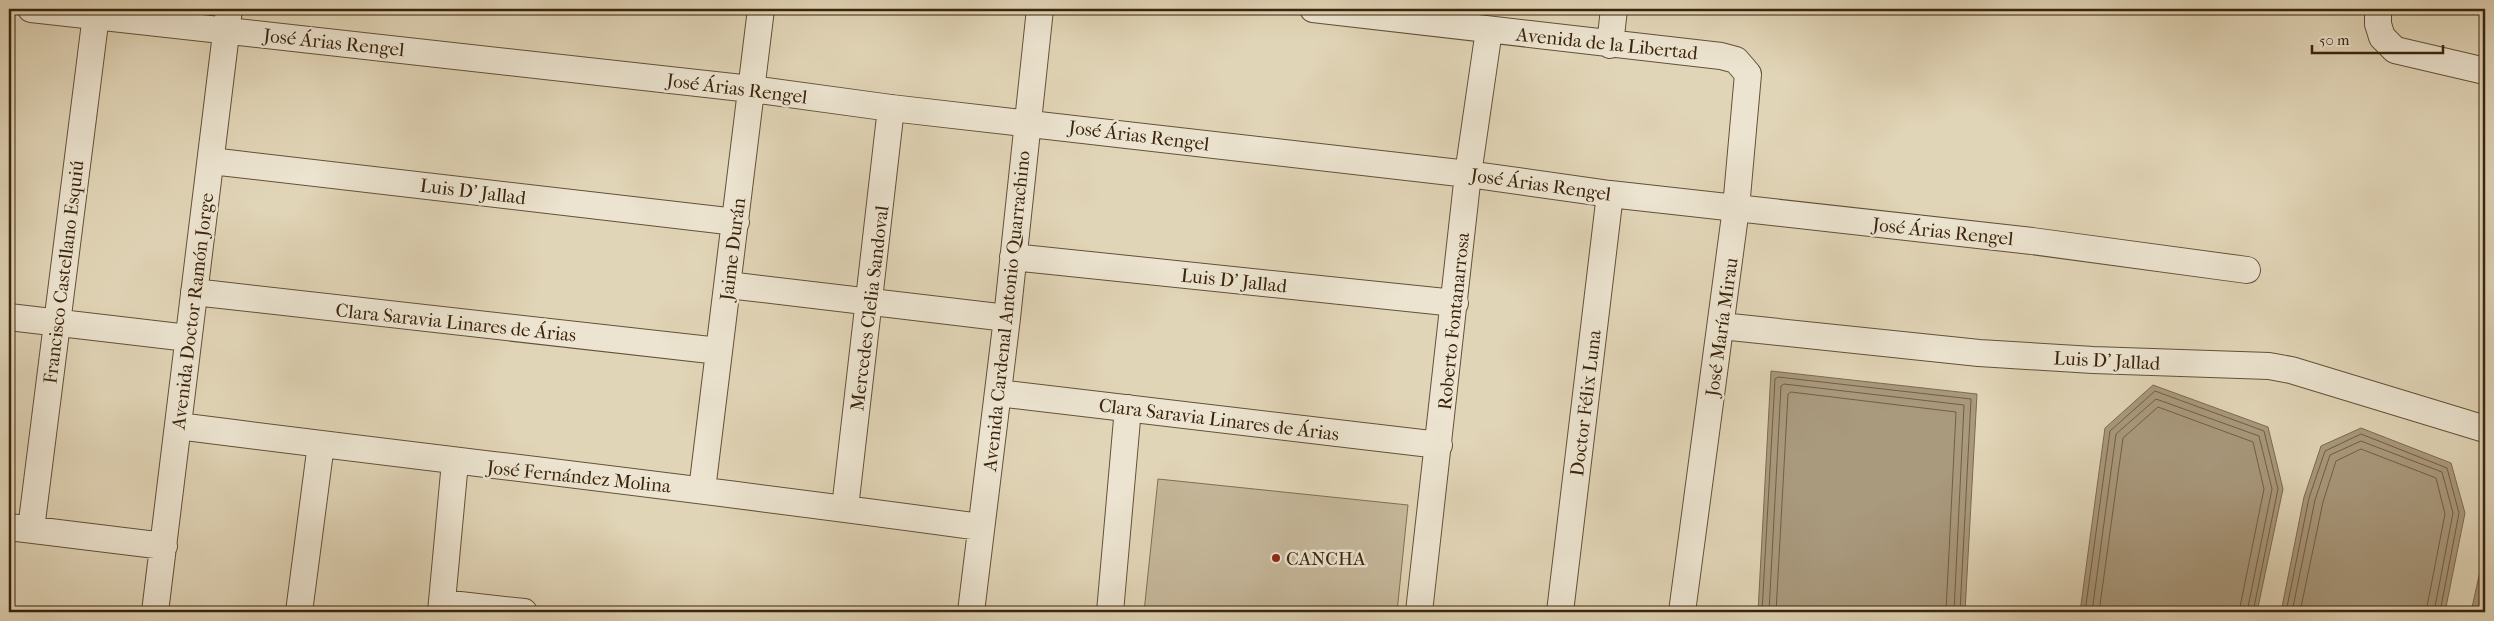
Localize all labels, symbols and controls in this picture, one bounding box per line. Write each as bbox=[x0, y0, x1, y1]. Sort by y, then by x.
scale bar bbox=[2312, 22, 2443, 54]
street label: Avenida de la Libertad bbox=[1514, 23, 1699, 65]
street label: José Árias Rengel bbox=[260, 24, 405, 61]
text: 50 m bbox=[2319, 31, 2350, 49]
street label: José Árias Rengel bbox=[663, 69, 808, 109]
street label: José Árias Rengel bbox=[1065, 116, 1210, 156]
street label: Avenida Cardenal Antonio Quarrachino bbox=[979, 149, 1035, 474]
street label: Francisco Castellano Esquiú bbox=[39, 159, 89, 385]
street label: José Árias Rengel bbox=[1467, 164, 1612, 206]
street label: Luis D' Jallad bbox=[419, 175, 528, 209]
street label: Avenida Doctor Ramón Jorge bbox=[167, 192, 218, 432]
street label: Jaime Durán bbox=[716, 196, 750, 304]
street label: Mercedes Clelia Sandoval bbox=[846, 204, 894, 412]
street label: José Árias Rengel bbox=[1869, 213, 2014, 250]
street label: Roberto Fontanarrosa bbox=[1434, 231, 1474, 411]
street label: José María Mirau bbox=[1701, 256, 1743, 400]
street label: Luis D' Jallad bbox=[1180, 264, 1289, 298]
street label: Clara Saravia Linares de Árias bbox=[334, 299, 577, 347]
street label: Doctor Félix Luna bbox=[1566, 329, 1606, 478]
street label: Luis D' Jallad bbox=[2053, 347, 2161, 375]
street label: Clara Saravia Linares de Árias bbox=[1098, 394, 1340, 446]
street label: José Fernández Molina bbox=[484, 456, 672, 498]
place label: CANCHA bbox=[1286, 548, 1366, 570]
marker: CANCHA bbox=[1270, 552, 1282, 564]

